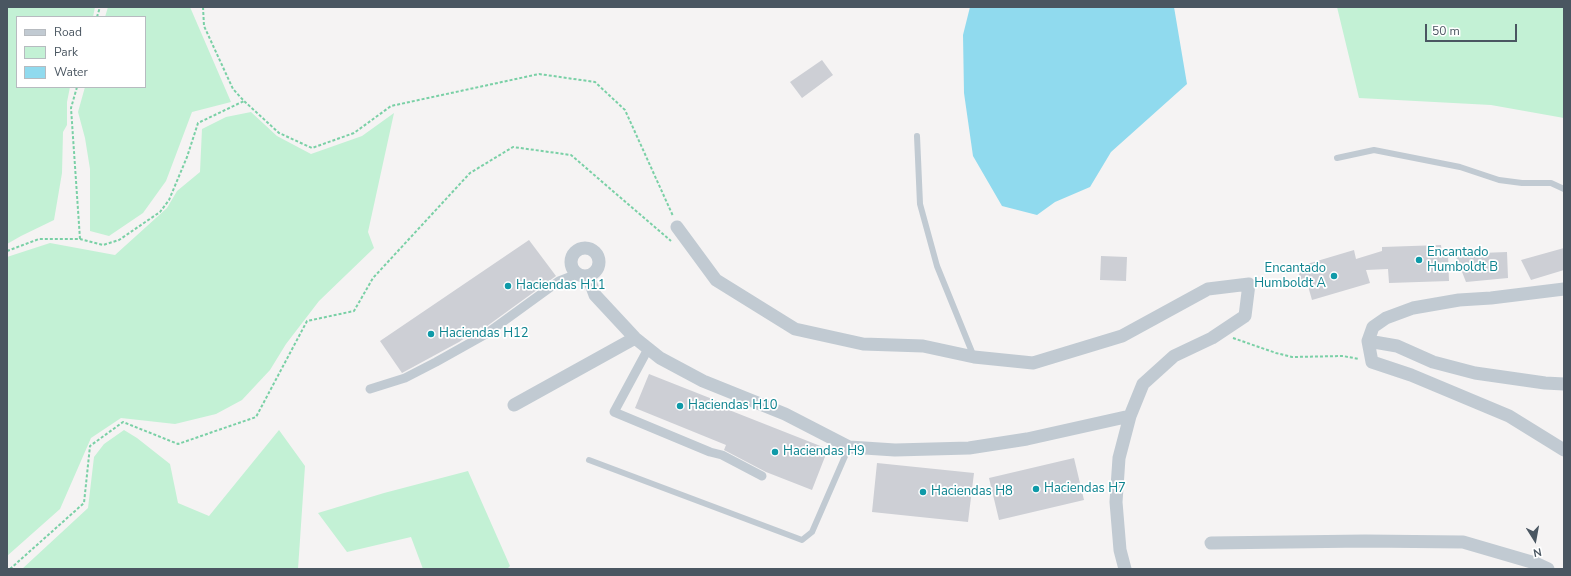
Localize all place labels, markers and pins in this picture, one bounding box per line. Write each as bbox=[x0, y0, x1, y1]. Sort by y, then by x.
place label: Encantado Humboldt B bbox=[1427, 245, 1498, 276]
marker: Encantado Humboldt B bbox=[1414, 255, 1424, 265]
place label: Encantado Humboldt A bbox=[1254, 261, 1326, 292]
marker: Encantado Humboldt A bbox=[1329, 271, 1339, 281]
place label: Haciendas H11 bbox=[516, 278, 606, 294]
marker: Haciendas H11 bbox=[503, 281, 513, 291]
place label: Haciendas H12 bbox=[439, 326, 529, 342]
marker: Haciendas H12 bbox=[426, 329, 436, 339]
place label: Haciendas H10 bbox=[688, 398, 778, 414]
marker: Haciendas H10 bbox=[675, 401, 685, 411]
place label: Haciendas H9 bbox=[783, 444, 865, 460]
marker: Haciendas H9 bbox=[770, 447, 780, 457]
place label: Haciendas H7 bbox=[1044, 481, 1126, 497]
place label: Haciendas H8 bbox=[931, 484, 1013, 500]
marker: Haciendas H7 bbox=[1031, 484, 1041, 494]
marker: Haciendas H8 bbox=[918, 487, 928, 497]

